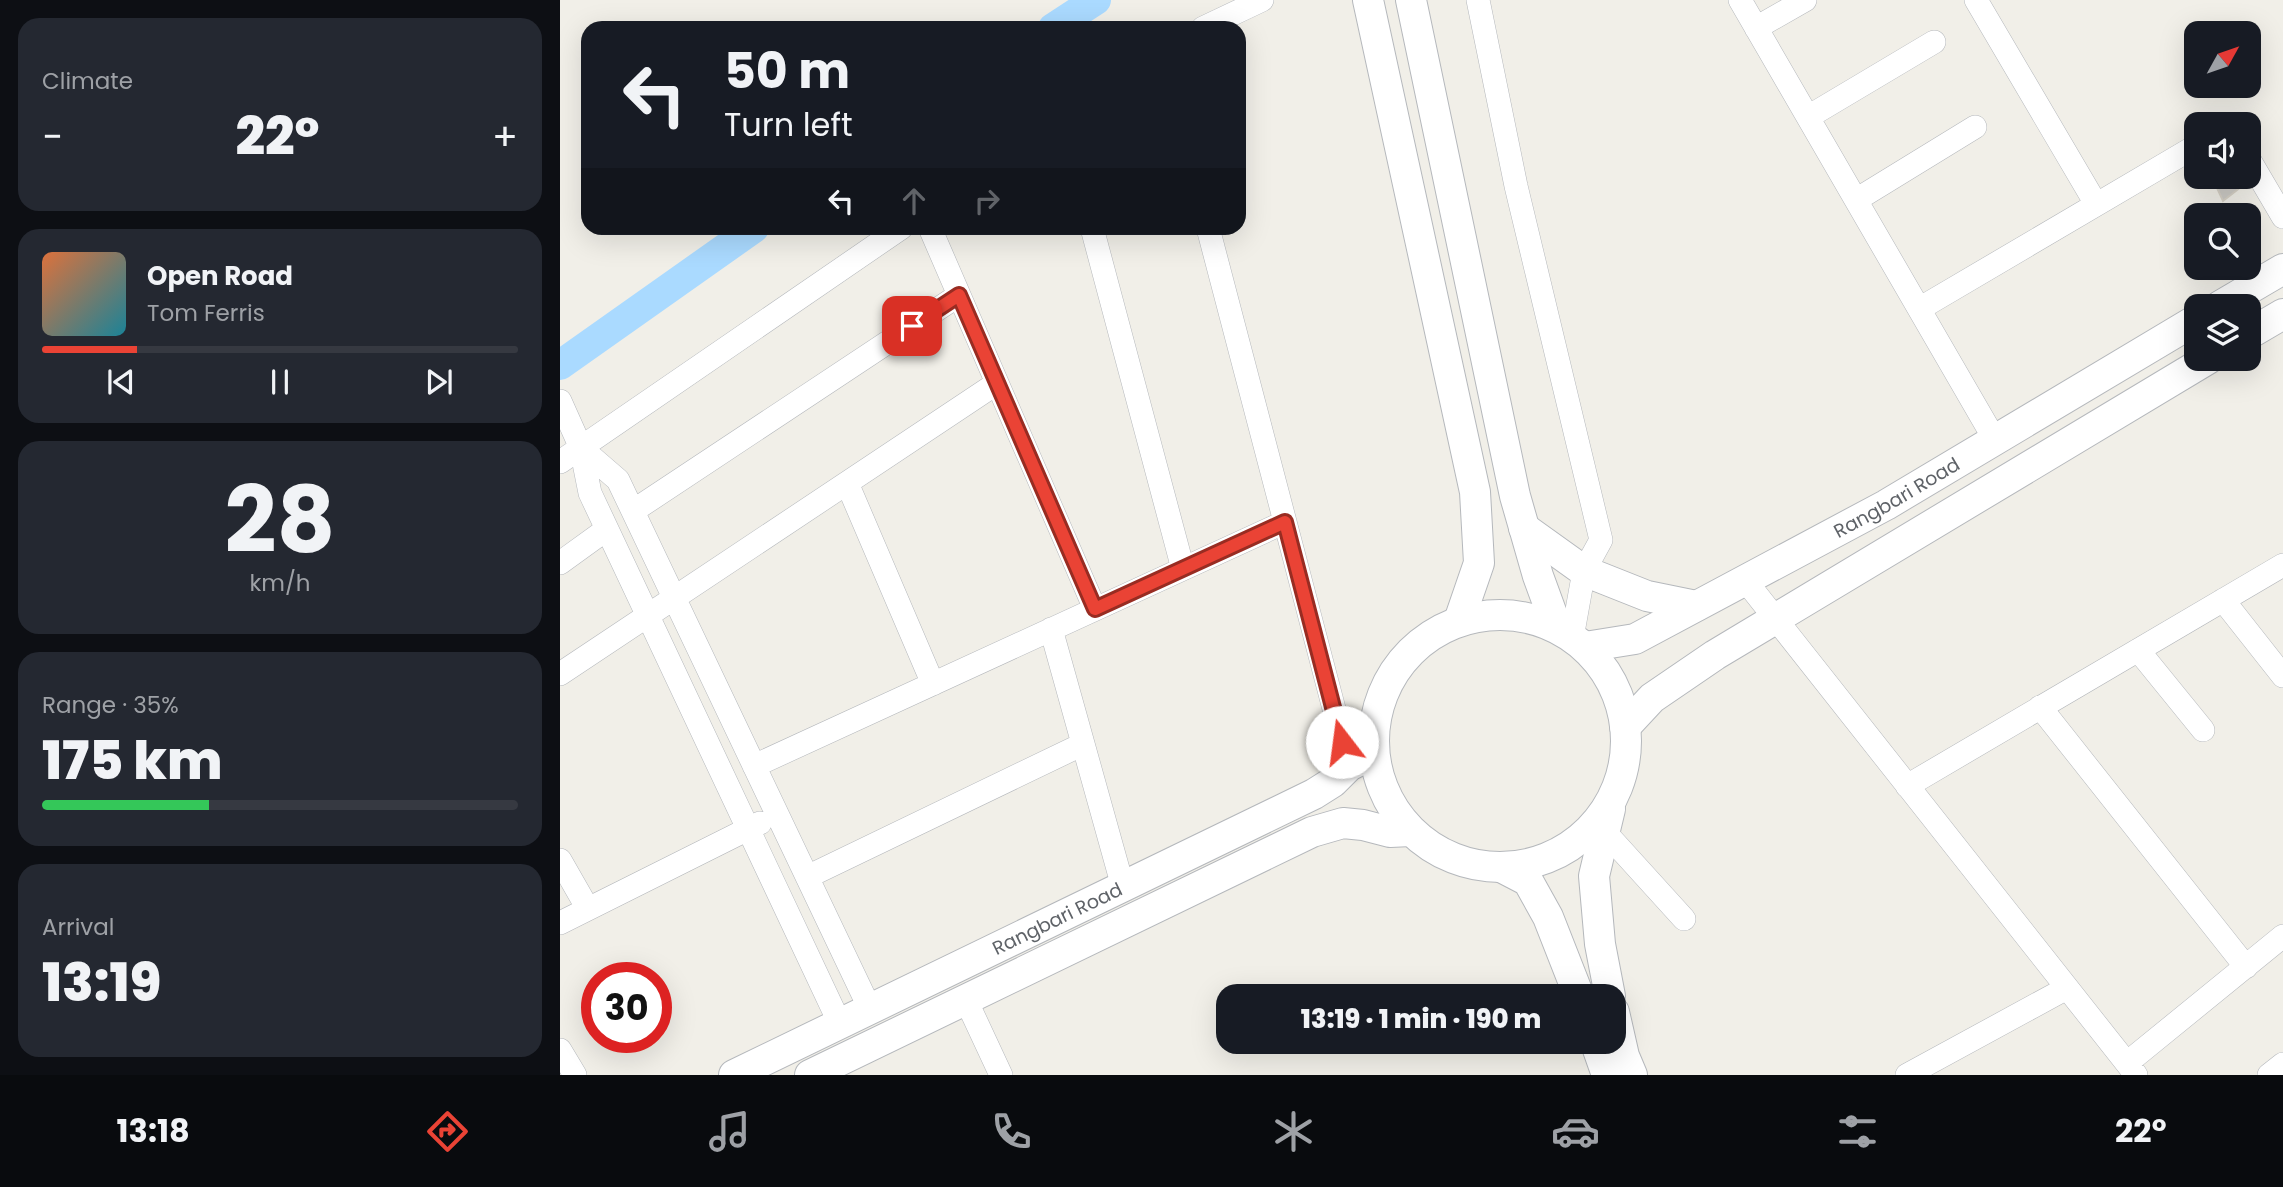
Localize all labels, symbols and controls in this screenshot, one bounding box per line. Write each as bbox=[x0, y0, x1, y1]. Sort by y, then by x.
north arrow bbox=[2184, 21, 2261, 98]
map controls bbox=[2184, 21, 2261, 371]
text: 50 m bbox=[724, 37, 850, 105]
icon: left bbox=[609, 49, 700, 140]
text: Climate bbox=[42, 65, 133, 97]
text: 22° bbox=[235, 100, 320, 173]
text: Turn left bbox=[724, 102, 853, 147]
text: − bbox=[42, 110, 63, 163]
text: + bbox=[492, 110, 518, 163]
button: sound bbox=[2184, 112, 2261, 189]
icon: left bbox=[822, 182, 860, 220]
icon: ahead bbox=[895, 182, 933, 220]
icon: right bbox=[968, 182, 1006, 220]
button: search bbox=[2184, 203, 2261, 280]
text: Open Road bbox=[147, 258, 293, 294]
button: layers bbox=[2184, 294, 2261, 371]
pin bbox=[882, 296, 942, 356]
text: Tom Ferris bbox=[147, 297, 265, 329]
icon: arrive bbox=[893, 307, 931, 345]
icon: previous bbox=[102, 363, 140, 401]
icon: pause bbox=[261, 363, 299, 401]
icon: next bbox=[420, 363, 458, 401]
street label: Rangbari Road bbox=[1829, 451, 1965, 545]
text: 28 bbox=[225, 456, 335, 584]
text: km/h bbox=[249, 567, 311, 599]
text: Range · 35% bbox=[42, 689, 179, 721]
position arrow bbox=[1305, 705, 1379, 779]
text: 175 km bbox=[42, 724, 222, 797]
street label: Rangbari Road bbox=[988, 876, 1127, 962]
text: Arrival bbox=[42, 911, 114, 943]
text: 13:19 bbox=[42, 946, 161, 1019]
speed limit sign: 30 bbox=[581, 962, 672, 1053]
text: 13:19 · 1 min · 190 m bbox=[1301, 1001, 1541, 1037]
icon: directions bbox=[423, 1107, 472, 1156]
icon: music bbox=[705, 1107, 754, 1156]
icon: phone bbox=[987, 1107, 1036, 1156]
icon: climate bbox=[1269, 1107, 1318, 1156]
icon: car bbox=[1551, 1107, 1600, 1156]
icon: filters bbox=[1833, 1107, 1882, 1156]
text: 13:18 bbox=[117, 1108, 190, 1153]
text: 22° bbox=[2115, 1108, 2166, 1153]

